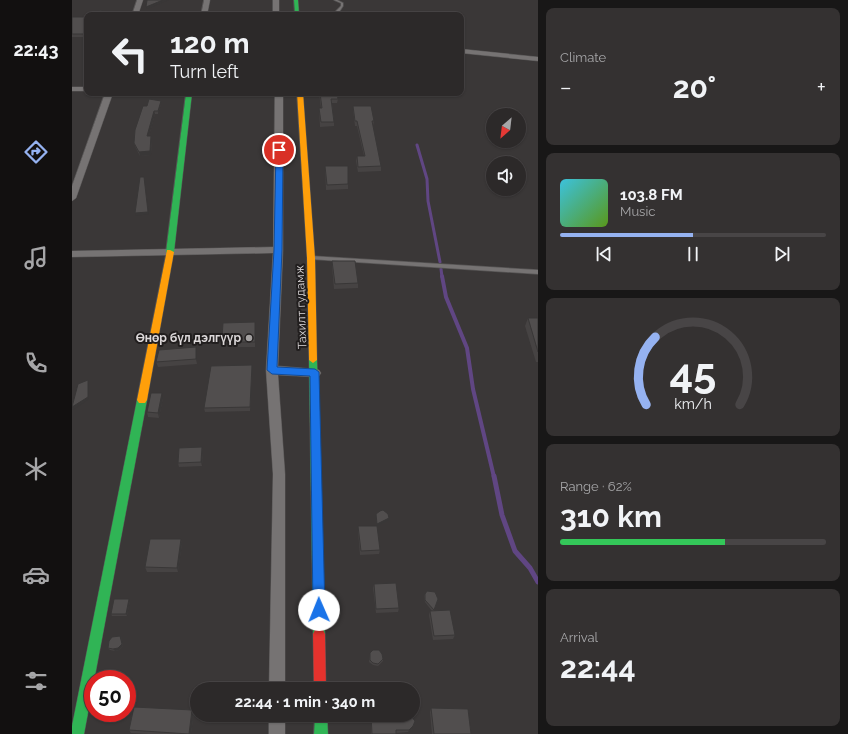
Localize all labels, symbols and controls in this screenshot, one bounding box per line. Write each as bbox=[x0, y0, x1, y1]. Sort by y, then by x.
text: 120 m bbox=[170, 27, 250, 60]
icon: left bbox=[104, 28, 156, 80]
text: 22:43 bbox=[13, 39, 59, 60]
text: Climate bbox=[560, 50, 606, 65]
text: Turn left bbox=[170, 61, 239, 82]
text: 20° bbox=[673, 70, 716, 105]
text: − bbox=[560, 74, 572, 100]
text: + bbox=[817, 74, 826, 100]
north arrow bbox=[486, 108, 526, 148]
map controls bbox=[486, 108, 526, 196]
pin bbox=[262, 133, 296, 167]
icon: directions bbox=[22, 138, 50, 166]
icon: arrive bbox=[268, 139, 290, 161]
button: sound bbox=[486, 156, 526, 196]
text: 103.8 FM bbox=[620, 186, 683, 204]
text: Music bbox=[620, 204, 655, 219]
icon: previous bbox=[593, 243, 615, 265]
icon: pause bbox=[682, 243, 704, 265]
icon: next bbox=[771, 243, 793, 265]
icon: music bbox=[22, 244, 50, 272]
street label: Тахилт гудамж bbox=[293, 264, 309, 349]
place label: Өнөр бүл дэлгүүр bbox=[136, 331, 241, 345]
marker: Өнөр бүл дэлгүүр bbox=[244, 333, 254, 343]
icon: phone bbox=[22, 349, 50, 377]
text: 45 bbox=[670, 349, 716, 398]
text: km/h bbox=[674, 396, 712, 412]
icon: climate bbox=[22, 455, 50, 483]
text: Range · 62% bbox=[560, 479, 632, 494]
text: 310 km bbox=[560, 499, 662, 534]
icon: car bbox=[22, 561, 50, 589]
position arrow bbox=[298, 589, 340, 631]
text: Arrival bbox=[560, 630, 598, 645]
text: 22:44 bbox=[560, 650, 636, 685]
icon: filters bbox=[22, 667, 50, 695]
speed limit sign: 50 bbox=[84, 670, 136, 722]
text: 22:44 · 1 min · 340 m bbox=[235, 693, 375, 711]

